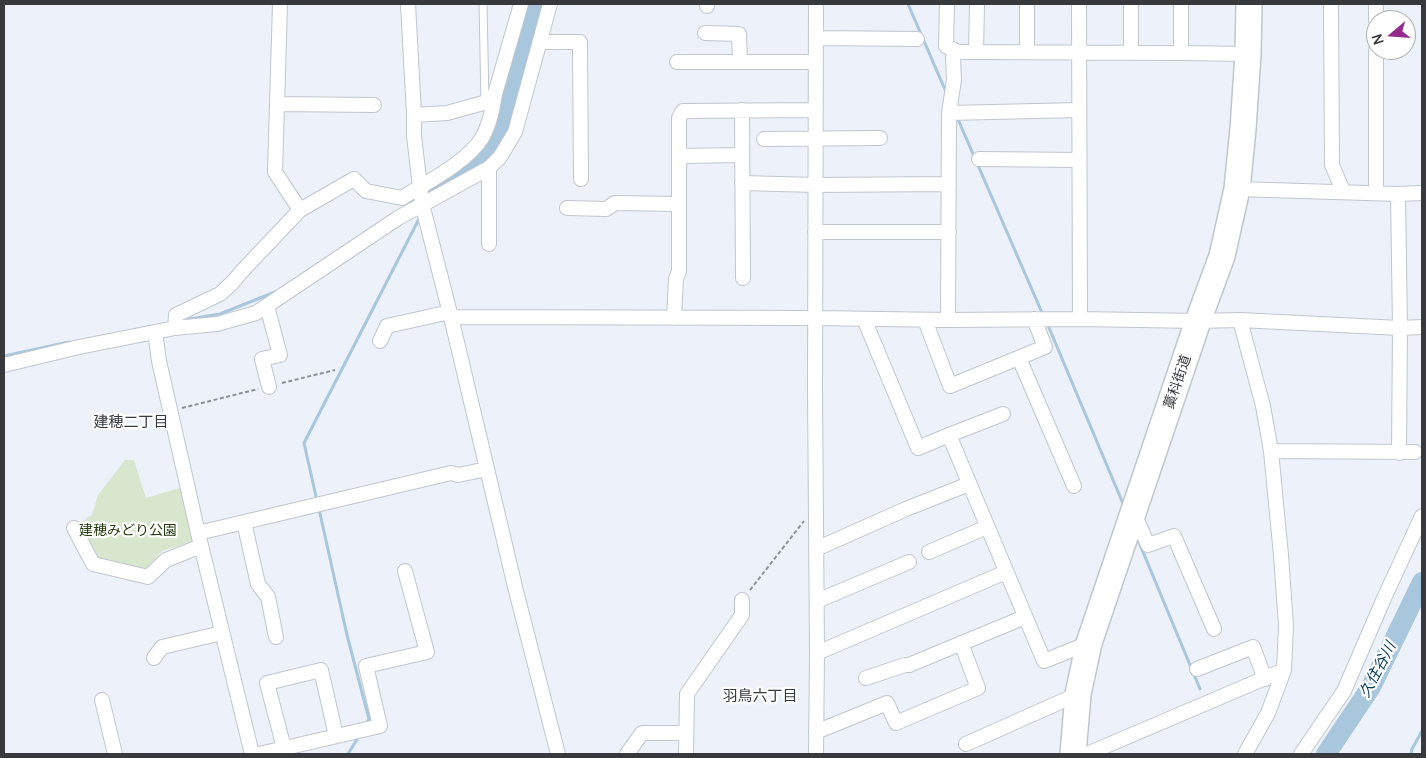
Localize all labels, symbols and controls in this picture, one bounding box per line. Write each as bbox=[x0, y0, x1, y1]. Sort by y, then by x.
north arrow bbox=[1366, 10, 1416, 60]
text: N bbox=[1367, 32, 1388, 47]
street label: 藁科街道 bbox=[1161, 353, 1195, 411]
district label: 建穂二丁目 bbox=[94, 414, 168, 432]
park label: 建穂みどり公園 bbox=[79, 523, 177, 539]
water label: 久住谷川 bbox=[1356, 639, 1400, 701]
district label: 羽鳥六丁目 bbox=[723, 688, 797, 706]

